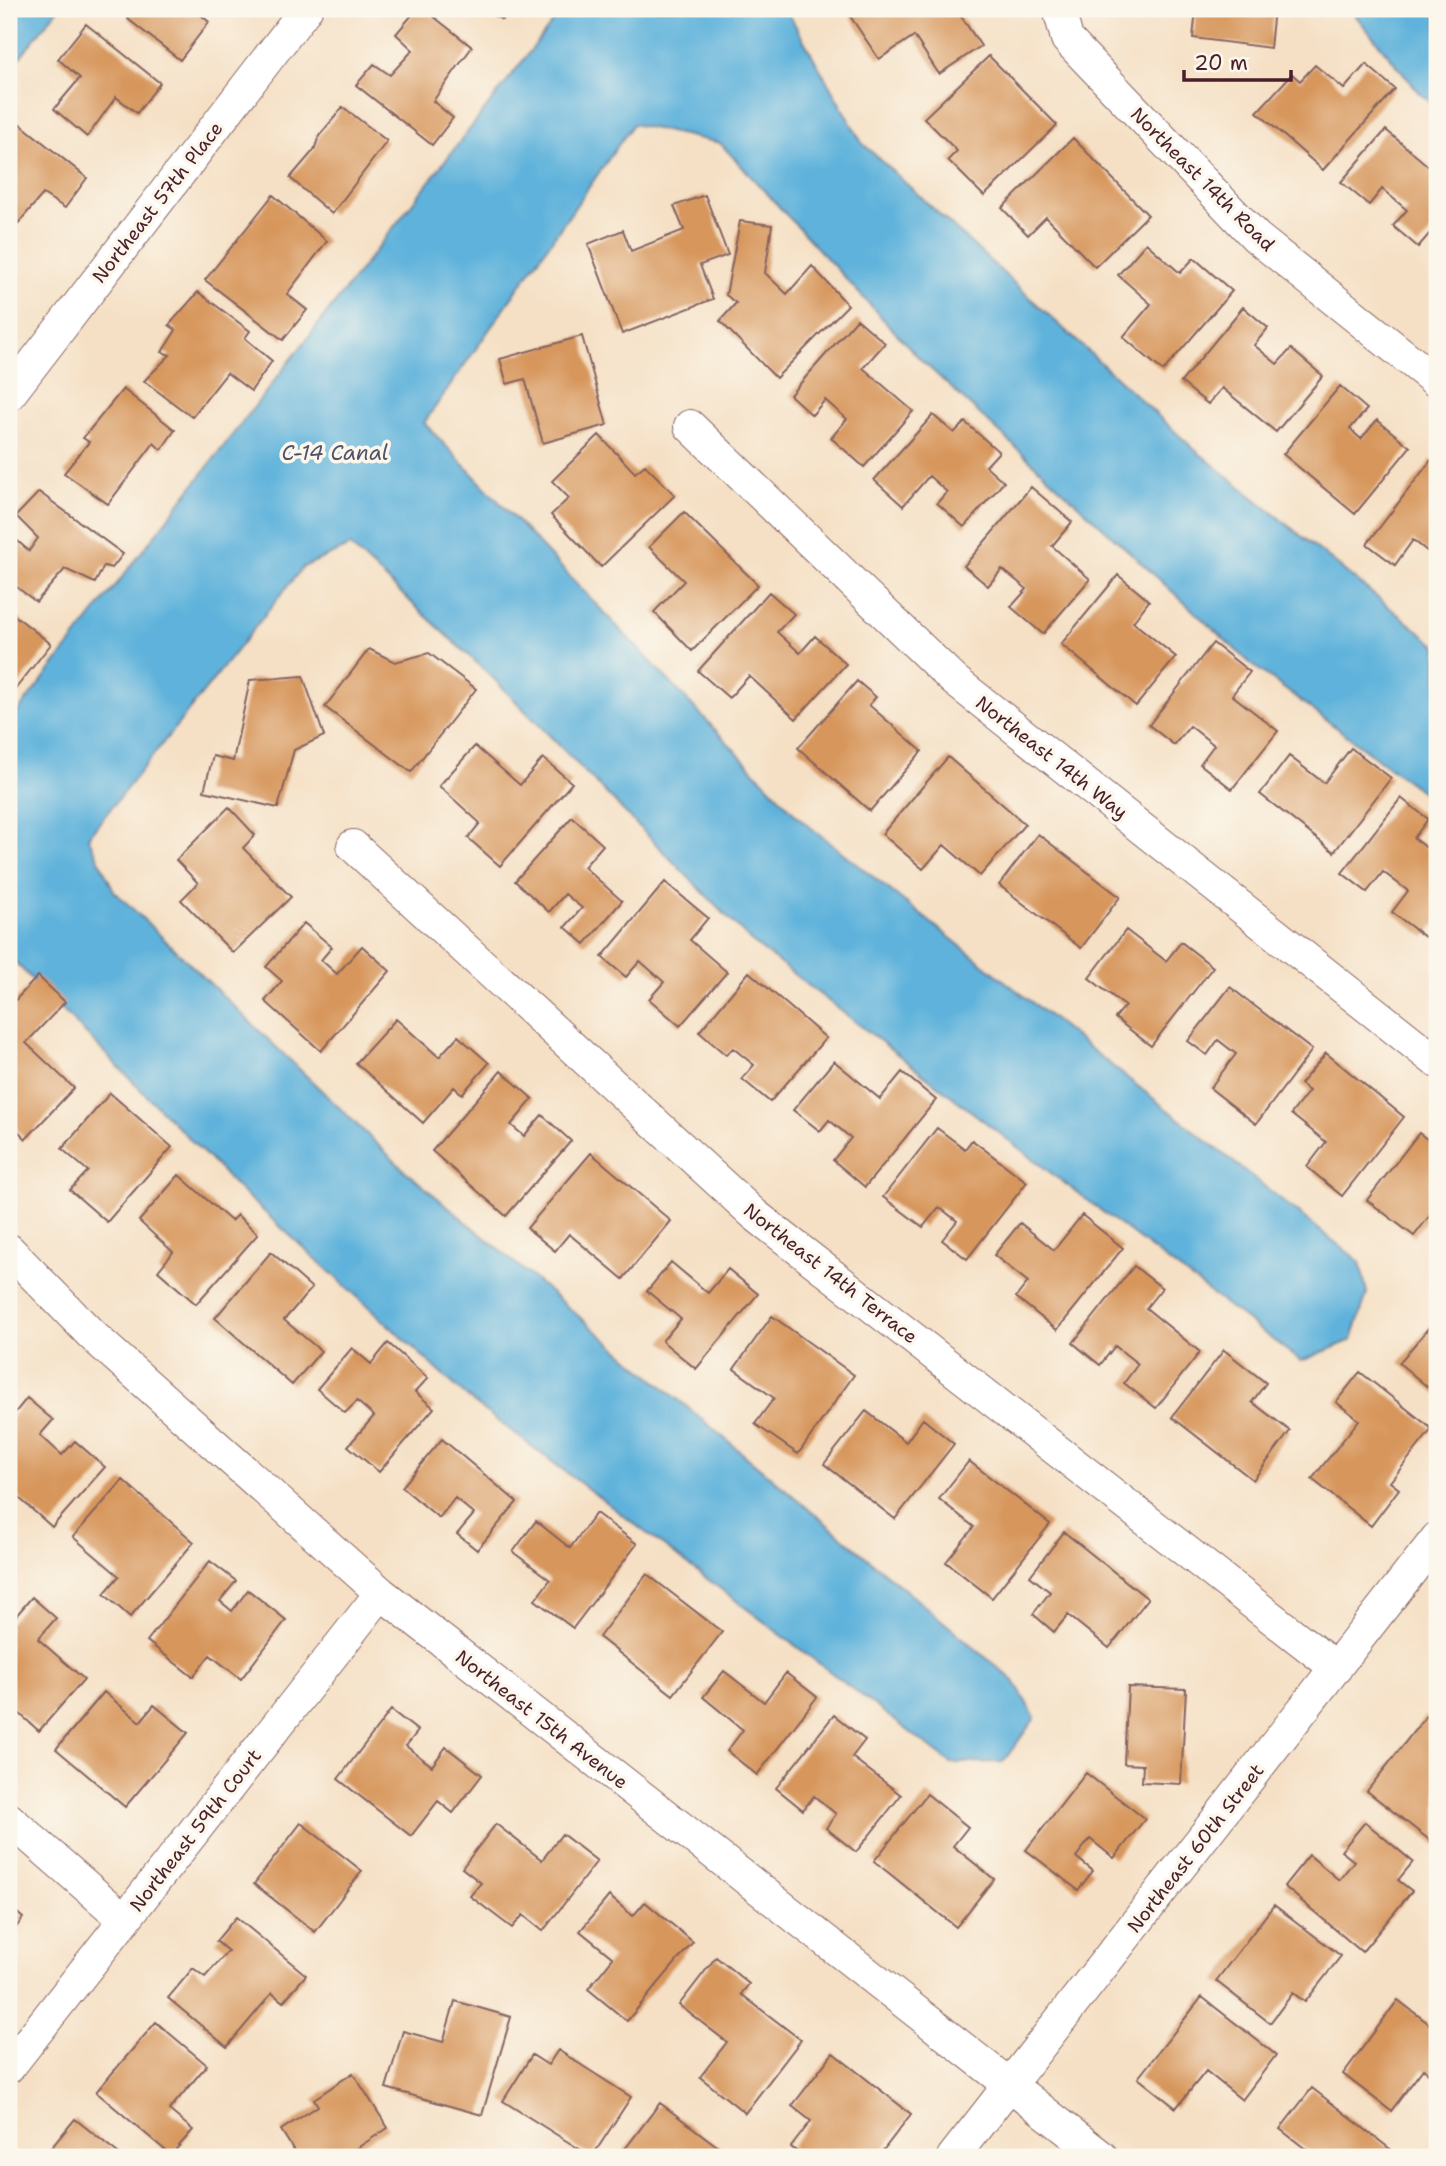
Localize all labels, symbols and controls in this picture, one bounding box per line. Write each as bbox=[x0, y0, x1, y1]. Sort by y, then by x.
scale bar bbox=[1184, 38, 1290, 82]
text: 20 m bbox=[1194, 49, 1248, 77]
street label: Northeast 14th Road bbox=[1125, 102, 1280, 257]
street label: Northeast 57th Place bbox=[87, 116, 228, 288]
water label: C-14 Canal bbox=[281, 439, 389, 467]
street label: Northeast 14th Way bbox=[971, 690, 1133, 825]
street label: Northeast 14th Terrace bbox=[739, 1198, 923, 1349]
street label: Northeast 15th Avenue bbox=[450, 1644, 633, 1795]
street label: Northeast 59th Court bbox=[124, 1744, 267, 1917]
street label: Northeast 60th Street bbox=[1121, 1759, 1269, 1938]

